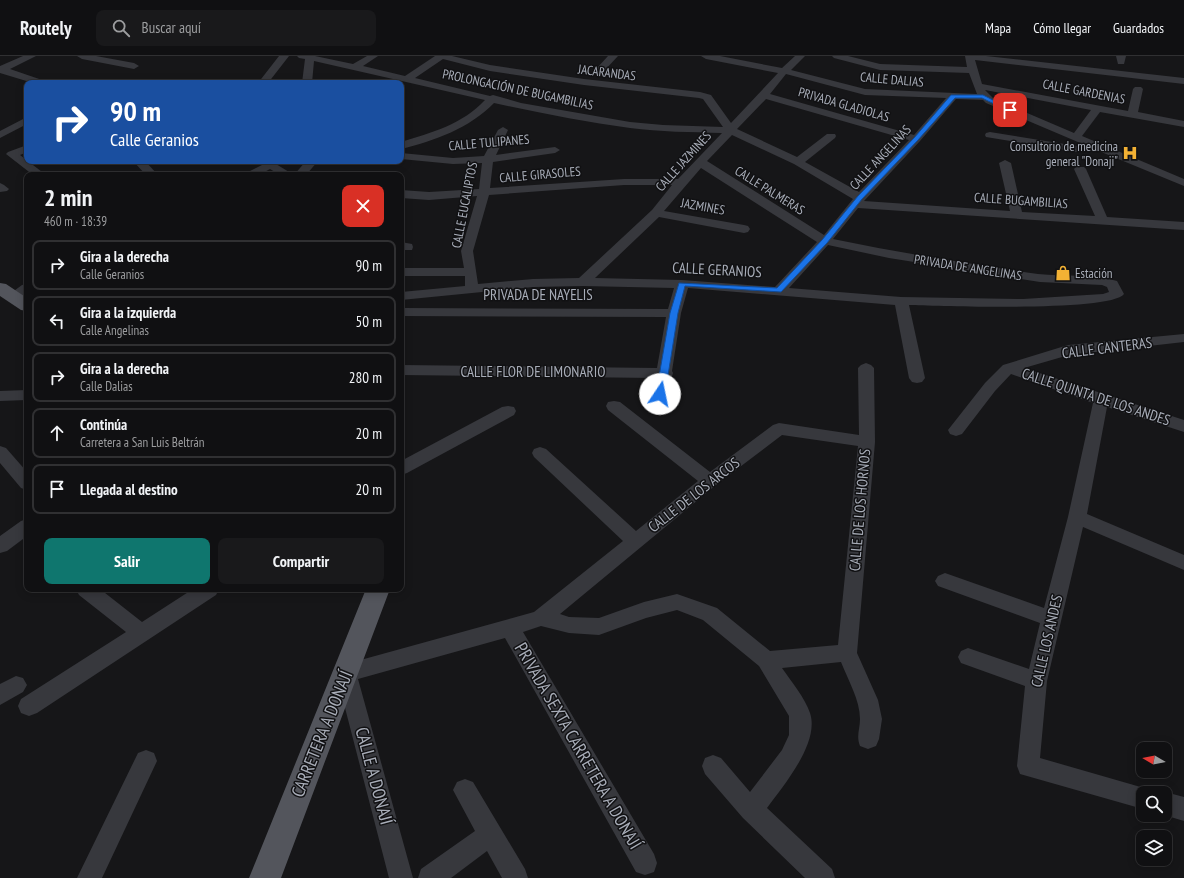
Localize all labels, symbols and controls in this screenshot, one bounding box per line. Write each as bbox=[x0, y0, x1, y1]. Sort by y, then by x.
search box bbox=[96, 10, 376, 46]
text: Routely bbox=[20, 16, 72, 40]
icon: search bbox=[110, 17, 132, 39]
text: Buscar aquí bbox=[142, 18, 201, 37]
text: Mapa bbox=[985, 19, 1011, 37]
text: Cómo llegar bbox=[1033, 19, 1091, 37]
text: Guardados bbox=[1113, 19, 1164, 37]
street label: JACARANDAS bbox=[576, 60, 637, 85]
street label: PROLONGACIÓN DE BUGAMBILIAS bbox=[441, 65, 595, 114]
street label: CALLE DALIAS bbox=[859, 68, 925, 91]
street label: CALLE GARDENIAS bbox=[1041, 75, 1127, 108]
street label: PRIVADA GLADIOLAS bbox=[796, 83, 892, 126]
text: 90 m bbox=[110, 92, 161, 129]
pin bbox=[993, 93, 1027, 127]
icon: right bbox=[44, 96, 96, 148]
icon: arrive bbox=[999, 99, 1021, 121]
street label: CALLE ANGELINAS bbox=[846, 121, 915, 193]
street label: CALLE JAZMINES bbox=[652, 127, 715, 195]
text: Calle Geranios bbox=[110, 128, 199, 151]
street label: CALLE TULIPANES bbox=[448, 130, 531, 154]
place label: Consultorio de medicina general "Donaji" bbox=[1010, 138, 1118, 170]
hospital icon: Consultorio de medicina general "Donaji" bbox=[1121, 144, 1139, 162]
street label: CALLE EUCALIPTOS bbox=[448, 160, 481, 250]
street label: CALLE GIRASOLES bbox=[499, 162, 582, 187]
street label: CALLE PALMERAS bbox=[732, 162, 808, 219]
text: 2 min bbox=[44, 182, 92, 213]
button: close bbox=[342, 185, 384, 227]
street label: CALLE BUGAMBILIAS bbox=[974, 189, 1069, 212]
street label: JAZMINES bbox=[679, 194, 727, 219]
text: 460 m · 18:39 bbox=[44, 213, 107, 230]
text: Gira a la derecha bbox=[80, 247, 169, 266]
street label: PRIVADA DE ANGELINAS bbox=[913, 251, 1023, 284]
icon: right bbox=[46, 254, 68, 276]
text: 90 m bbox=[356, 256, 382, 275]
street label: CALLE GERANIOS bbox=[672, 258, 762, 281]
shop icon: Estación bbox=[1054, 264, 1072, 282]
place label: Estación bbox=[1075, 265, 1113, 282]
text: Calle Geranios bbox=[80, 266, 144, 283]
street label: PRIVADA DE NAYELIS bbox=[483, 285, 593, 304]
text: Gira a la izquierda bbox=[80, 303, 176, 322]
icon: left bbox=[46, 310, 68, 332]
text: 50 m bbox=[356, 312, 382, 331]
text: Calle Angelinas bbox=[80, 322, 149, 339]
street label: CALLE CANTERAS bbox=[1061, 333, 1153, 362]
text: Gira a la derecha bbox=[80, 359, 169, 378]
street label: CALLE FLOR DE LIMONARIO bbox=[461, 362, 605, 381]
street label: CALLE QUINTA DE LOS ANDES bbox=[1019, 364, 1173, 430]
icon: right bbox=[46, 366, 68, 388]
text: 280 m bbox=[349, 368, 382, 387]
position arrow bbox=[639, 373, 681, 415]
text: Calle Dalias bbox=[80, 378, 133, 395]
text: Continúa bbox=[80, 415, 127, 434]
icon: ahead bbox=[46, 422, 68, 444]
text: 20 m bbox=[356, 424, 382, 443]
text: Carretera a San Luis Beltrán bbox=[80, 434, 204, 451]
street label: CALLE DE LOS HORNOS bbox=[845, 448, 874, 572]
street label: CALLE DE LOS ARCOS bbox=[644, 453, 743, 536]
icon: arrive bbox=[46, 478, 68, 500]
text: Llegada al destino bbox=[80, 480, 178, 499]
text: 20 m bbox=[356, 480, 382, 499]
button: Salir bbox=[44, 538, 210, 584]
button: Compartir bbox=[218, 538, 384, 584]
street label: CALLE LOS ANDES bbox=[1027, 593, 1066, 689]
street label: PRIVADA SEXTA CARRETERA A DONAJÍ bbox=[510, 638, 648, 854]
street label: CARRETERA A DONAJÍ bbox=[286, 666, 358, 800]
street label: CALLE A DONAJÍ bbox=[350, 725, 399, 828]
north arrow bbox=[1136, 742, 1172, 778]
map controls bbox=[1136, 742, 1172, 866]
button: search bbox=[1136, 786, 1172, 822]
button: layers bbox=[1136, 830, 1172, 866]

